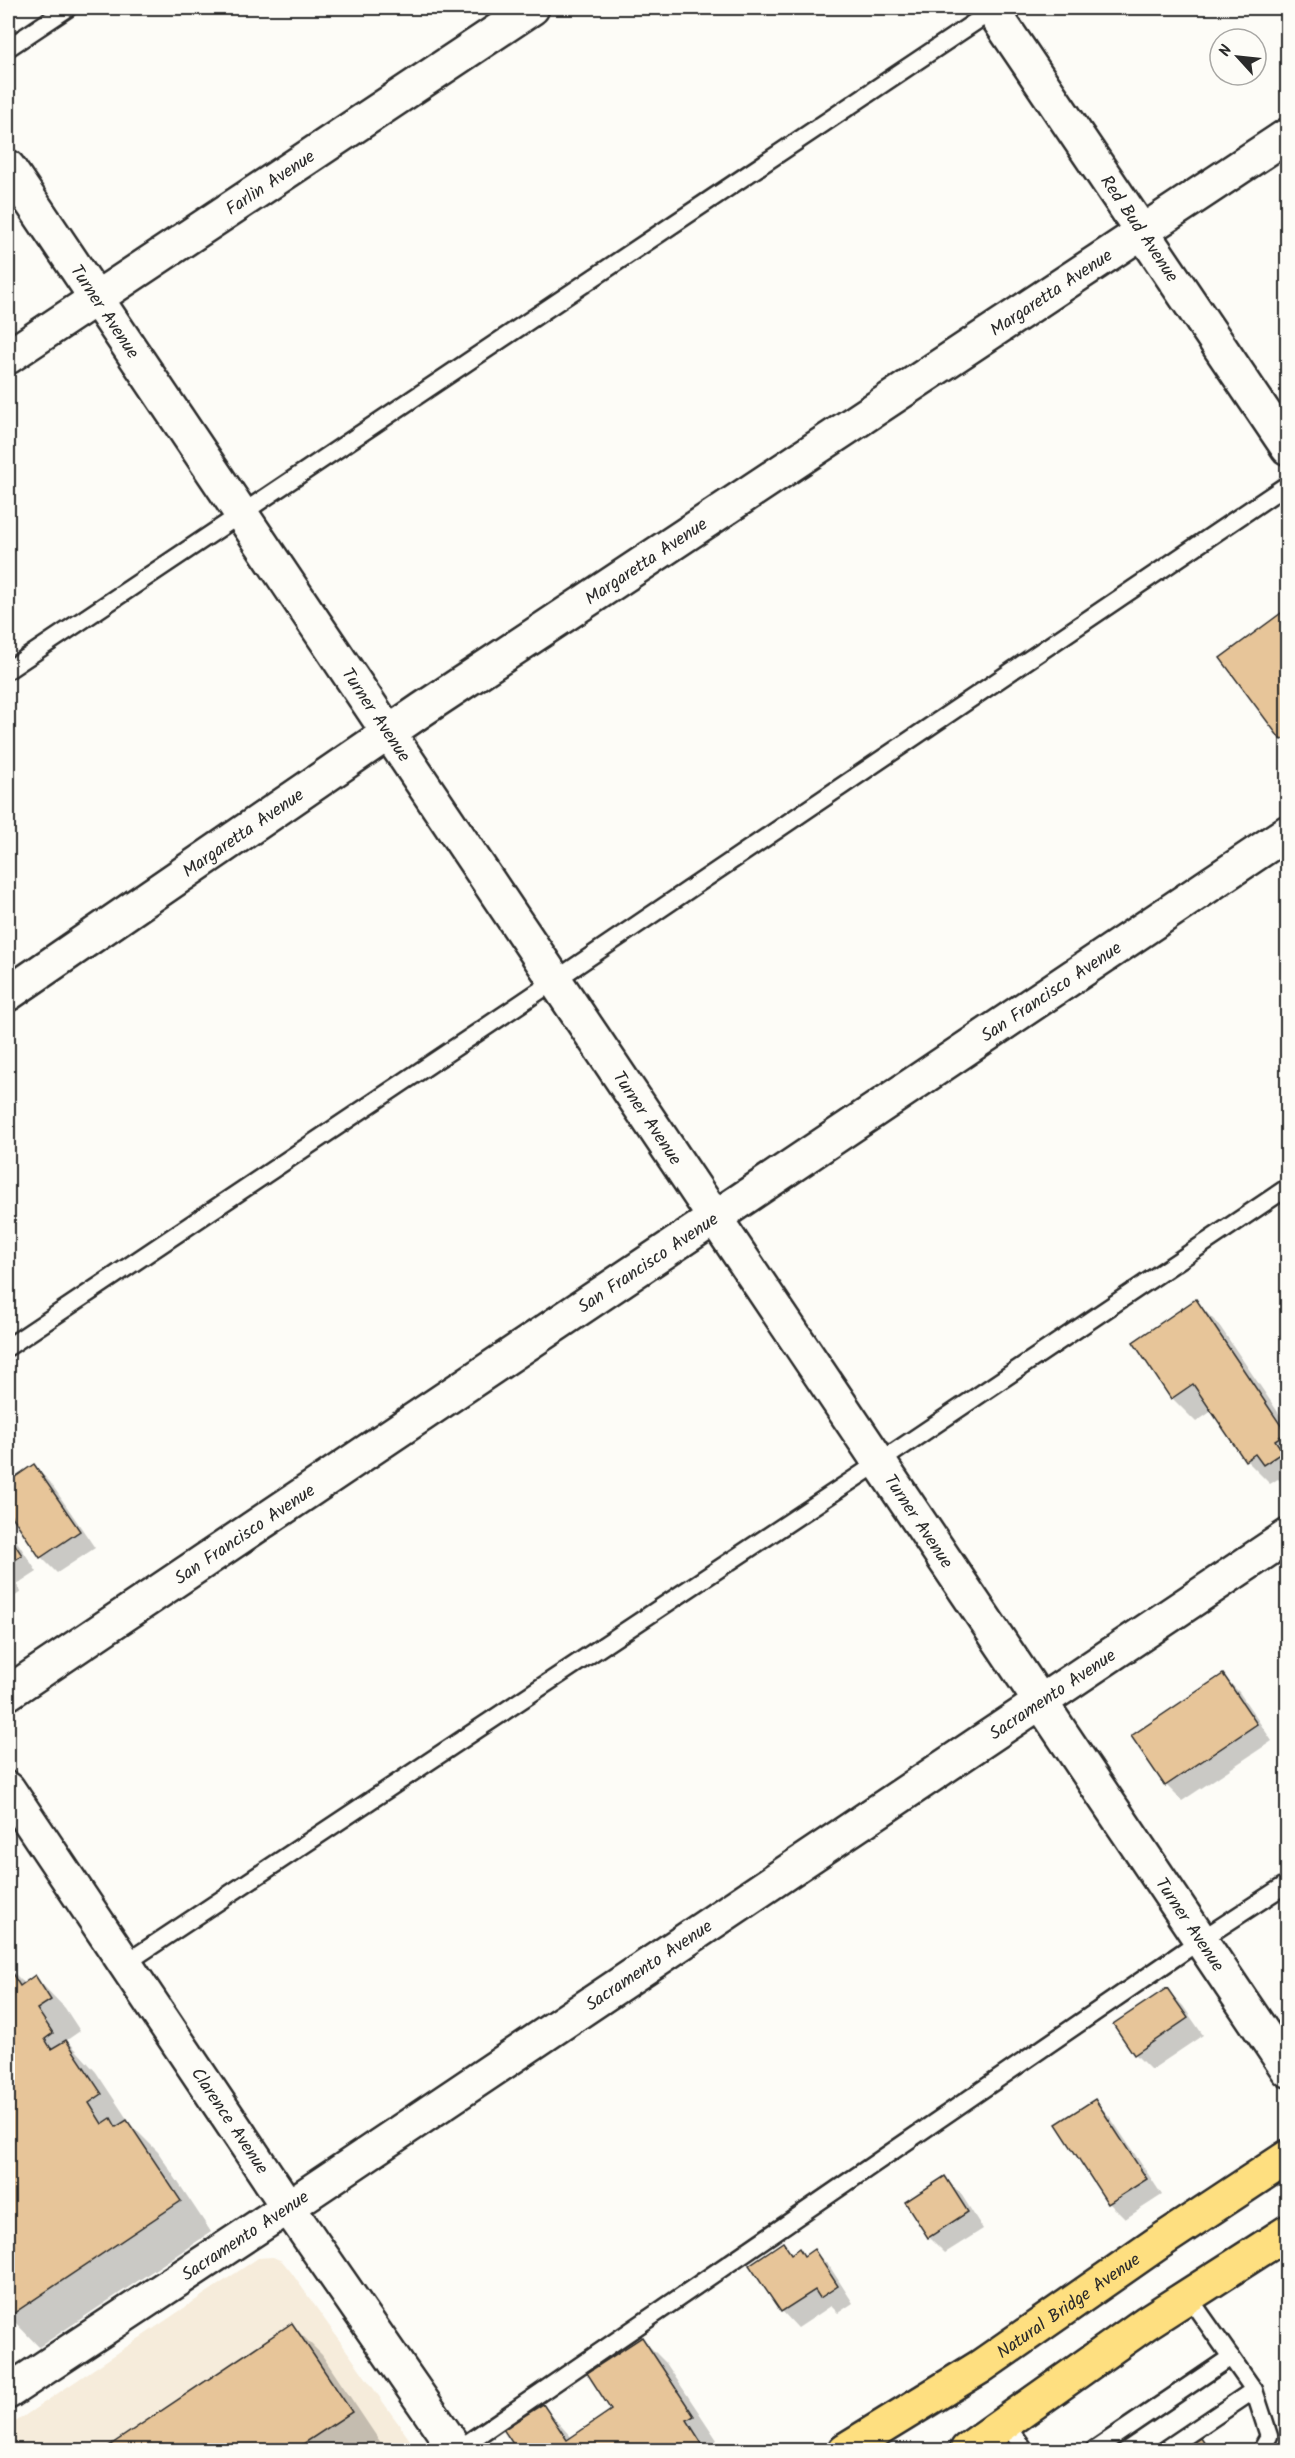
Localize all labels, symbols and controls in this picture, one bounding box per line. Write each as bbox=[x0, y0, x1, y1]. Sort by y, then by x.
north arrow bbox=[1208, 27, 1268, 87]
text: N bbox=[1213, 41, 1239, 61]
street label: Farlin Avenue bbox=[220, 143, 322, 224]
street label: Red Bud Avenue bbox=[1092, 170, 1185, 289]
street label: Margaretta Avenue bbox=[984, 242, 1119, 345]
street label: Turner Avenue bbox=[62, 259, 146, 365]
street label: Margaretta Avenue bbox=[579, 511, 714, 614]
street label: Turner Avenue bbox=[333, 662, 417, 768]
street label: Margaretta Avenue bbox=[177, 782, 311, 886]
street label: San Francisco Avenue bbox=[975, 935, 1128, 1051]
street label: Turner Avenue bbox=[604, 1066, 689, 1172]
street label: San Francisco Avenue bbox=[572, 1206, 725, 1322]
street label: Turner Avenue bbox=[875, 1469, 960, 1575]
street label: San Francisco Avenue bbox=[169, 1477, 322, 1593]
street label: Sacramento Avenue bbox=[984, 1642, 1123, 1749]
street label: Turner Avenue bbox=[1147, 1872, 1231, 1978]
street label: Sacramento Avenue bbox=[580, 1913, 719, 2019]
street label: Clarence Avenue bbox=[182, 2062, 275, 2181]
street label: Sacramento Avenue bbox=[176, 2184, 315, 2290]
street label: Natural Bridge Avenue bbox=[991, 2246, 1147, 2367]

